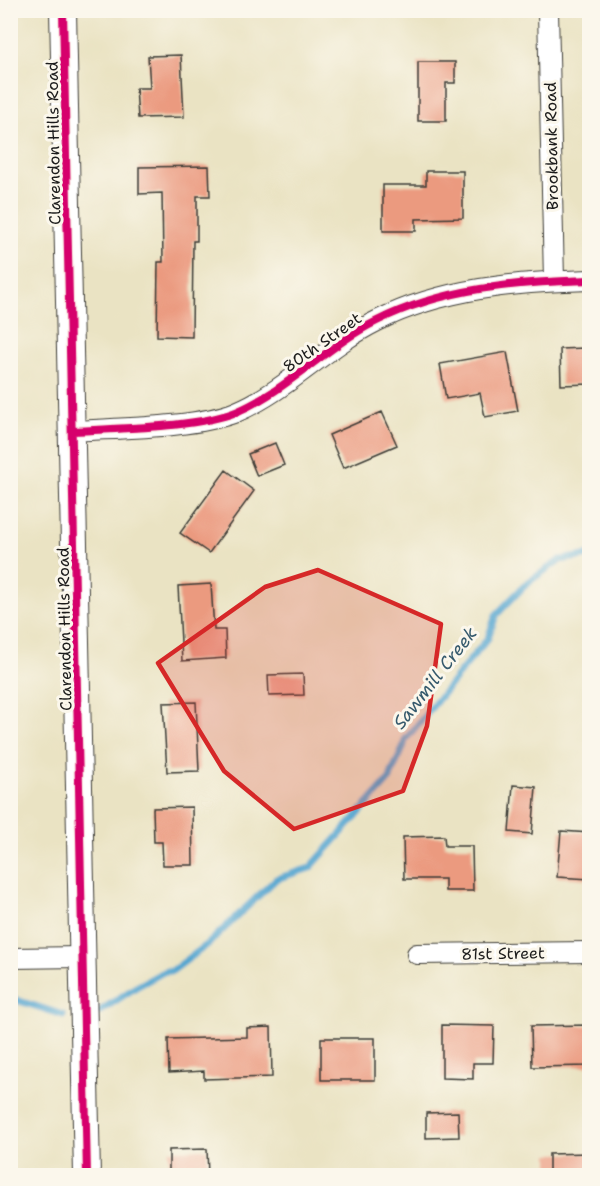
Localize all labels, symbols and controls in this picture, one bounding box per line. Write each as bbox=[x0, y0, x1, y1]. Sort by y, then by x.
street label: Clarendon Hills Road bbox=[42, 61, 65, 225]
street label: Brookbank Road bbox=[540, 82, 563, 210]
street label: 80th Street bbox=[279, 308, 366, 377]
street label: Clarendon Hills Road bbox=[53, 547, 76, 711]
water label: Sawmill Creek bbox=[388, 621, 483, 734]
street label: 81st Street bbox=[461, 942, 545, 965]

